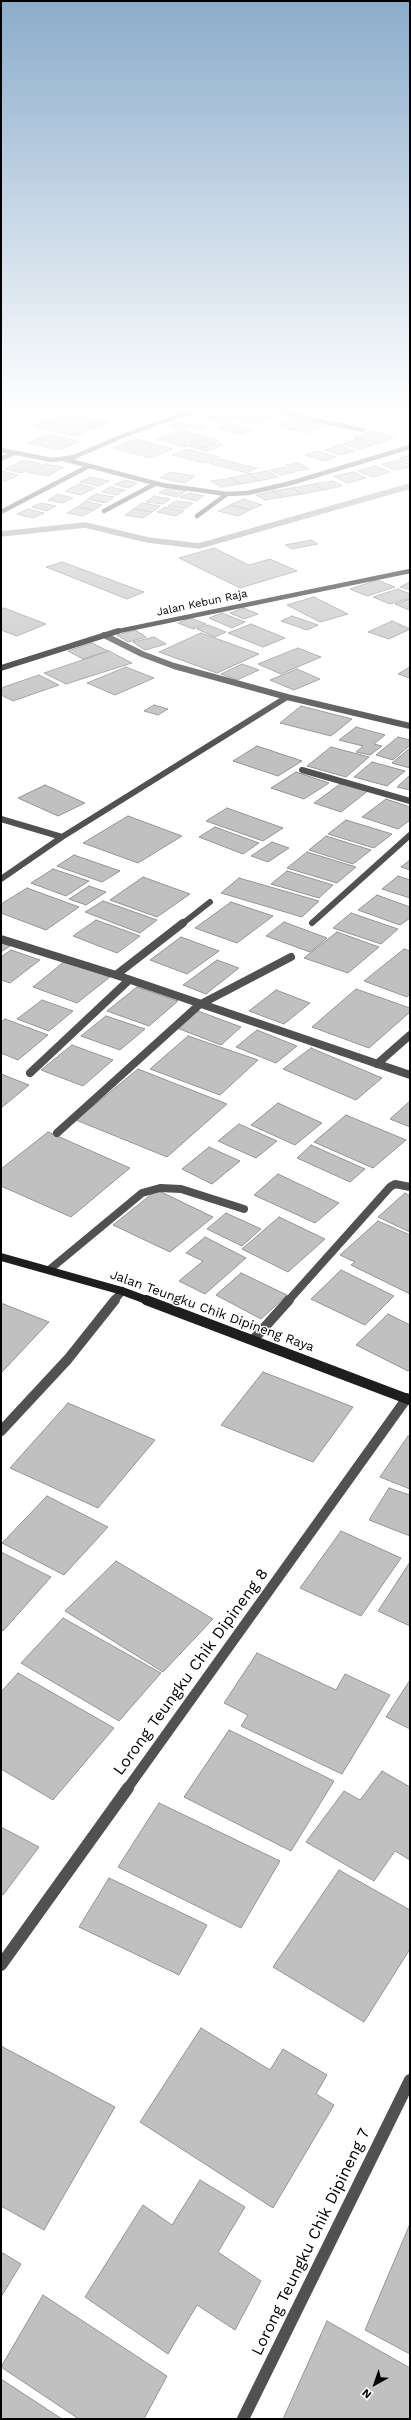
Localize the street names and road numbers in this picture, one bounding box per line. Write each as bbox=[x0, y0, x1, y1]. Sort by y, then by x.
street label: Jalan Kebun Raja bbox=[155, 587, 249, 619]
street label: Jalan Teungku Chik Dipineng Raya bbox=[108, 1267, 316, 1355]
street label: Lorong Teungku Chik Dipineng 8 bbox=[109, 1565, 273, 1779]
street label: Lorong Teungku Chik Dipineng 7 bbox=[248, 2125, 374, 2359]

